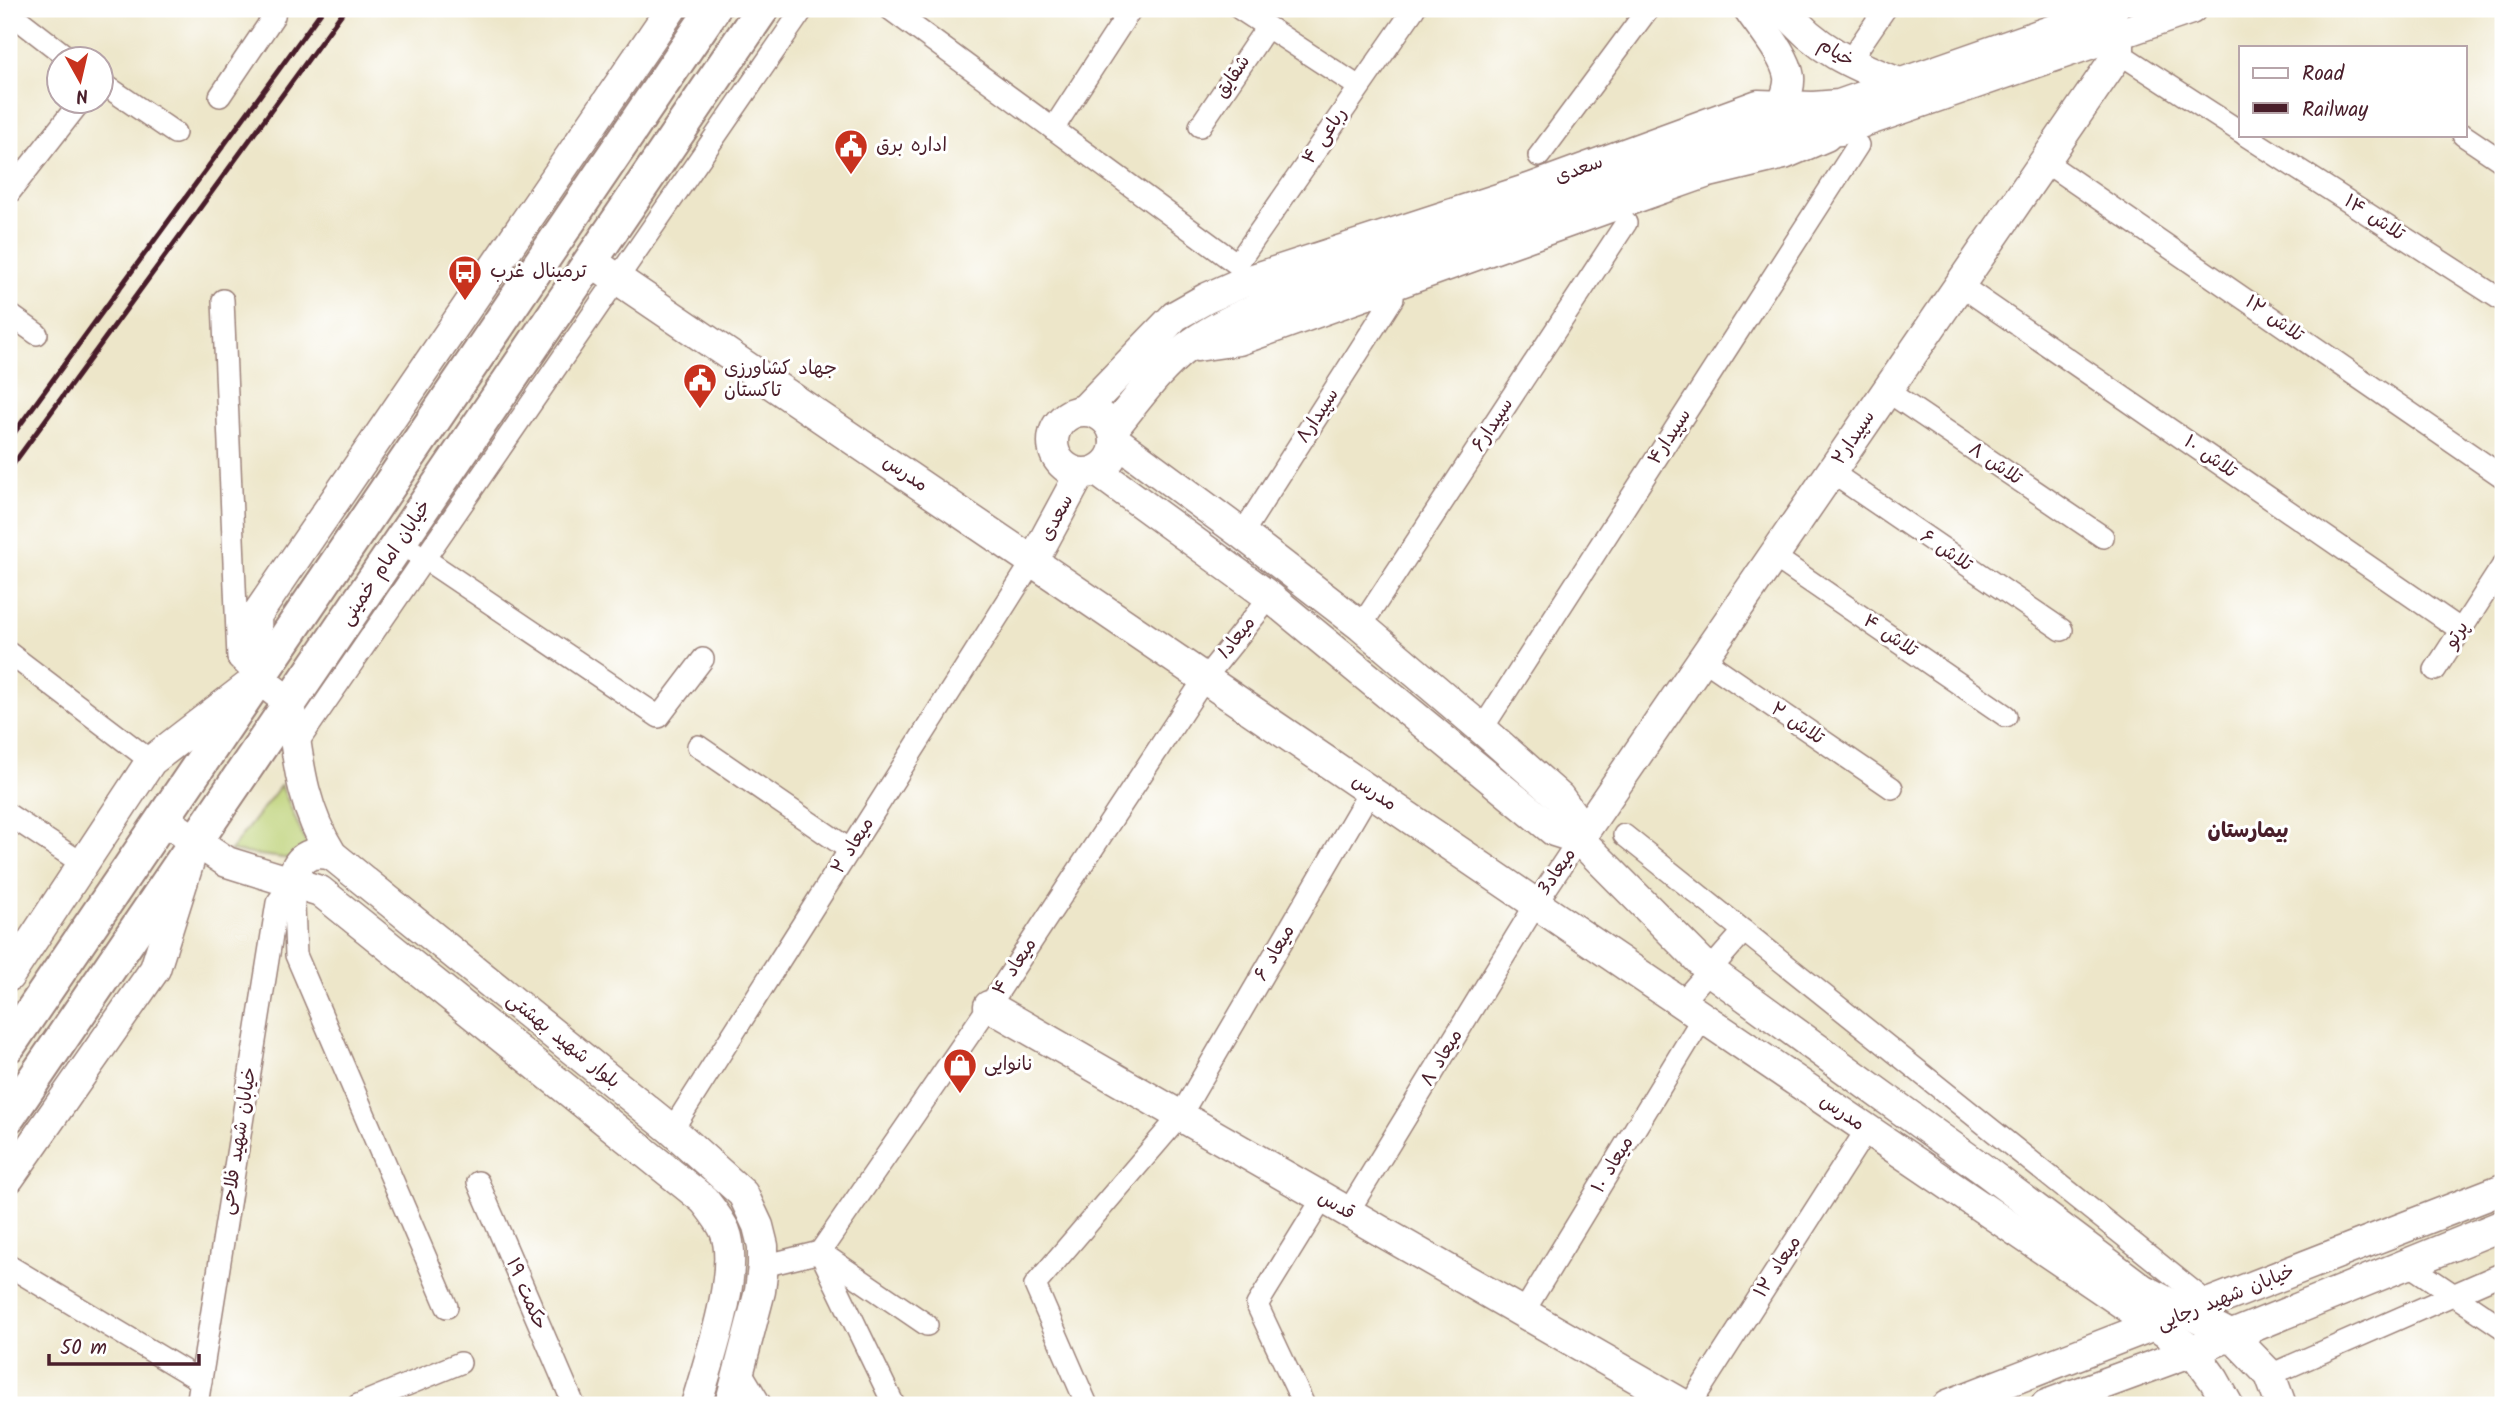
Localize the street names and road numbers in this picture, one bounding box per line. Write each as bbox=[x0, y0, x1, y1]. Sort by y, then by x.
street label: خیام bbox=[1812, 30, 1860, 76]
street label: شقایق bbox=[1207, 49, 1259, 105]
street label: رباعی ۴ bbox=[1295, 101, 1355, 171]
street label: سعدی bbox=[1551, 147, 1607, 193]
street label: تلاش ۱۴ bbox=[2338, 187, 2411, 249]
street label: تلاش ۱۲ bbox=[2238, 288, 2310, 350]
street label: سپیدار۸ bbox=[1289, 382, 1347, 450]
street label: سپیدار۶ bbox=[1464, 392, 1522, 458]
street label: سپیدار۴ bbox=[1641, 403, 1699, 471]
street label: سپیدار۲ bbox=[1825, 404, 1883, 472]
street label: تلاش ۱۰ bbox=[2177, 428, 2243, 487]
street label: تلاش ۸ bbox=[1962, 435, 2028, 493]
street label: مدرس bbox=[876, 448, 934, 500]
street label: سعدی bbox=[1032, 489, 1082, 547]
street label: خیابان امام خمینی bbox=[333, 494, 439, 632]
street label: تلاش ۶ bbox=[1914, 522, 1979, 580]
street label: تلاش ۴ bbox=[1857, 607, 1924, 666]
street label: میعاد1 bbox=[1210, 610, 1264, 666]
street label: پرتو bbox=[2436, 615, 2477, 656]
street label: تلاش ۲ bbox=[1764, 695, 1830, 753]
street label: مدرس bbox=[1345, 767, 1403, 819]
street label: میعاد ۲ bbox=[824, 812, 882, 880]
street label: میعاد3 bbox=[1530, 842, 1584, 902]
street label: میعاد ۶ bbox=[1247, 919, 1303, 987]
street label: میعاد ۴ bbox=[985, 932, 1045, 1002]
street label: بلوار شهید بهشتی bbox=[499, 985, 627, 1097]
street label: میعاد ۸ bbox=[1413, 1023, 1471, 1093]
street label: خیابان شهید فلاحی bbox=[213, 1065, 265, 1217]
street label: مدرس bbox=[1813, 1087, 1871, 1139]
street label: میعاد ۱۰ bbox=[1584, 1130, 1642, 1200]
street label: قدس bbox=[1312, 1183, 1360, 1229]
street label: میعاد ۱۲ bbox=[1747, 1230, 1809, 1304]
street label: حکمت ۱۹ bbox=[497, 1253, 555, 1335]
street label: خیابان شهید رجایی bbox=[2153, 1257, 2299, 1339]

